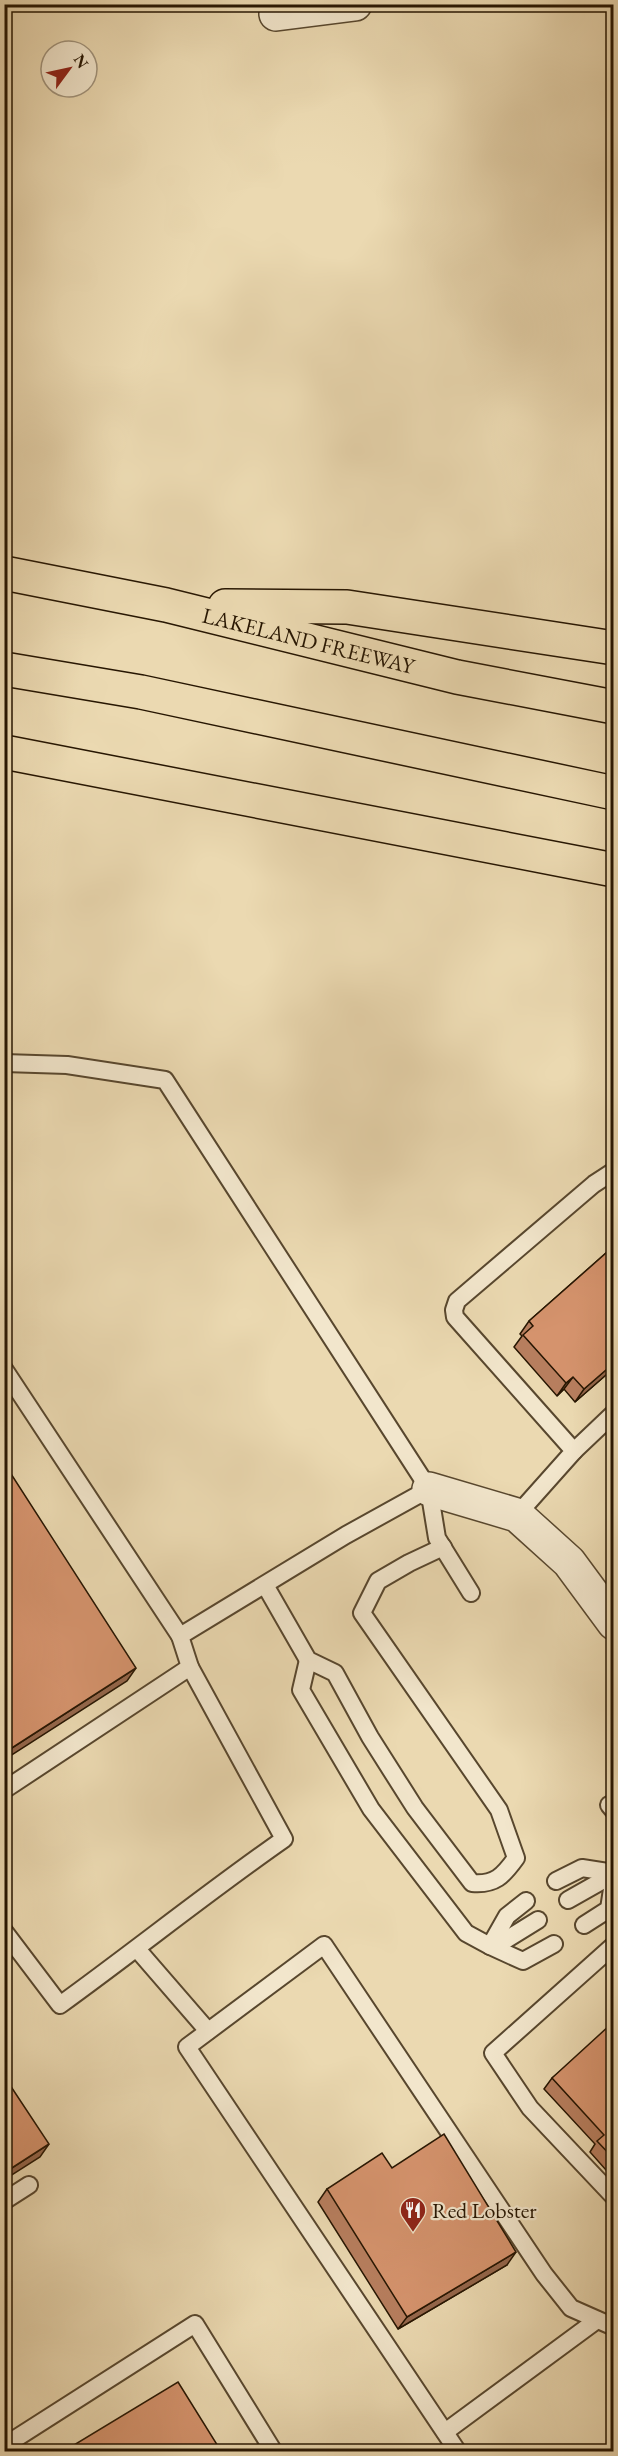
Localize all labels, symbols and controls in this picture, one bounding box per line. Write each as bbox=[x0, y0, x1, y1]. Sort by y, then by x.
north arrow bbox=[39, 39, 99, 99]
text: N bbox=[69, 50, 94, 72]
street label: LAKELAND FREEWAY bbox=[200, 600, 419, 681]
restaurant icon: Red Lobster bbox=[398, 2195, 428, 2233]
place label: Red Lobster bbox=[432, 2196, 537, 2225]

